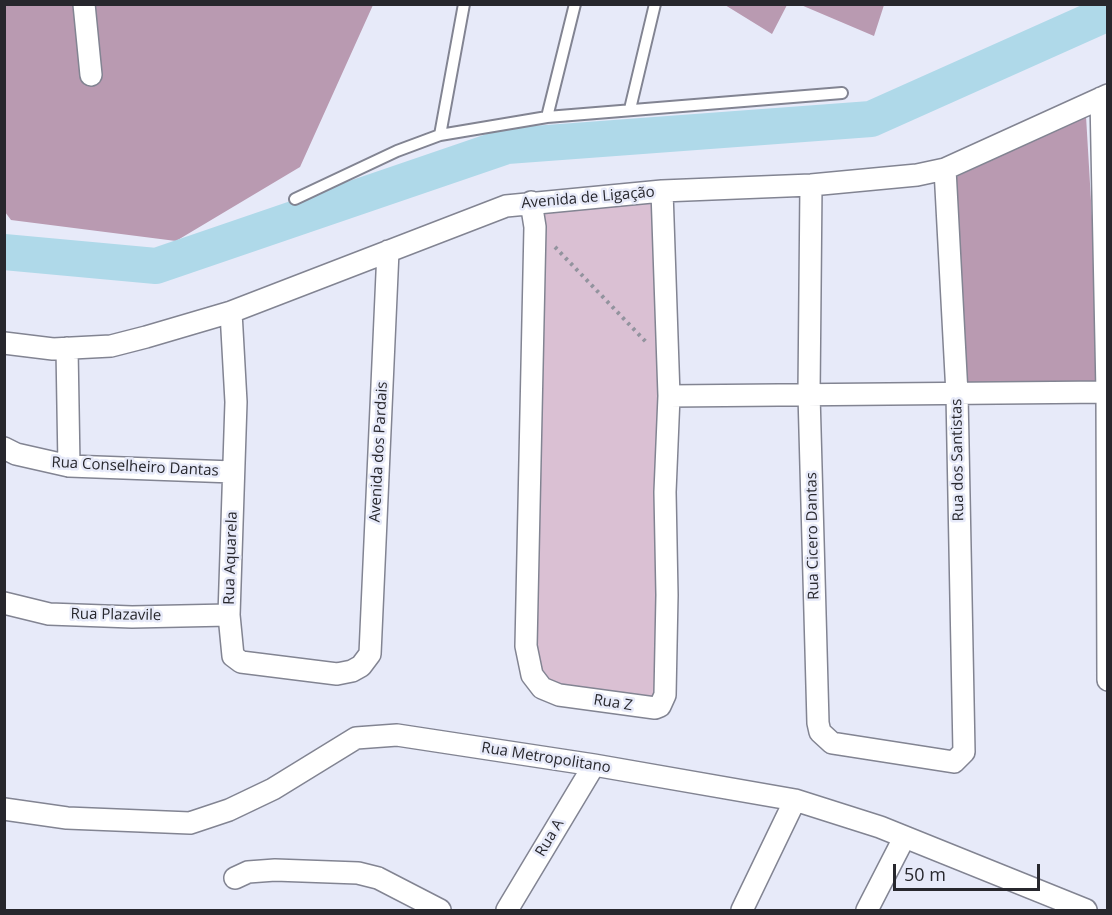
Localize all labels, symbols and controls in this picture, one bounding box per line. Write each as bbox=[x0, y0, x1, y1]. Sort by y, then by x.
street label: Avenida de Ligação bbox=[521, 183, 655, 213]
street label: Avenida dos Pardais bbox=[366, 381, 392, 523]
street label: Rua dos Santistas bbox=[948, 398, 968, 522]
street label: Rua Conselheiro Dantas bbox=[51, 454, 219, 480]
street label: Rua Cicero Dantas bbox=[803, 472, 823, 600]
street label: Rua Aquarela bbox=[220, 511, 242, 605]
street label: Rua Plazavile bbox=[71, 605, 161, 625]
street label: Rua Z bbox=[592, 691, 634, 715]
street label: Rua Metropolitano bbox=[480, 739, 612, 777]
street label: Rua A bbox=[532, 816, 568, 860]
scale bar bbox=[896, 852, 1043, 890]
text: 50 m bbox=[904, 862, 946, 886]

